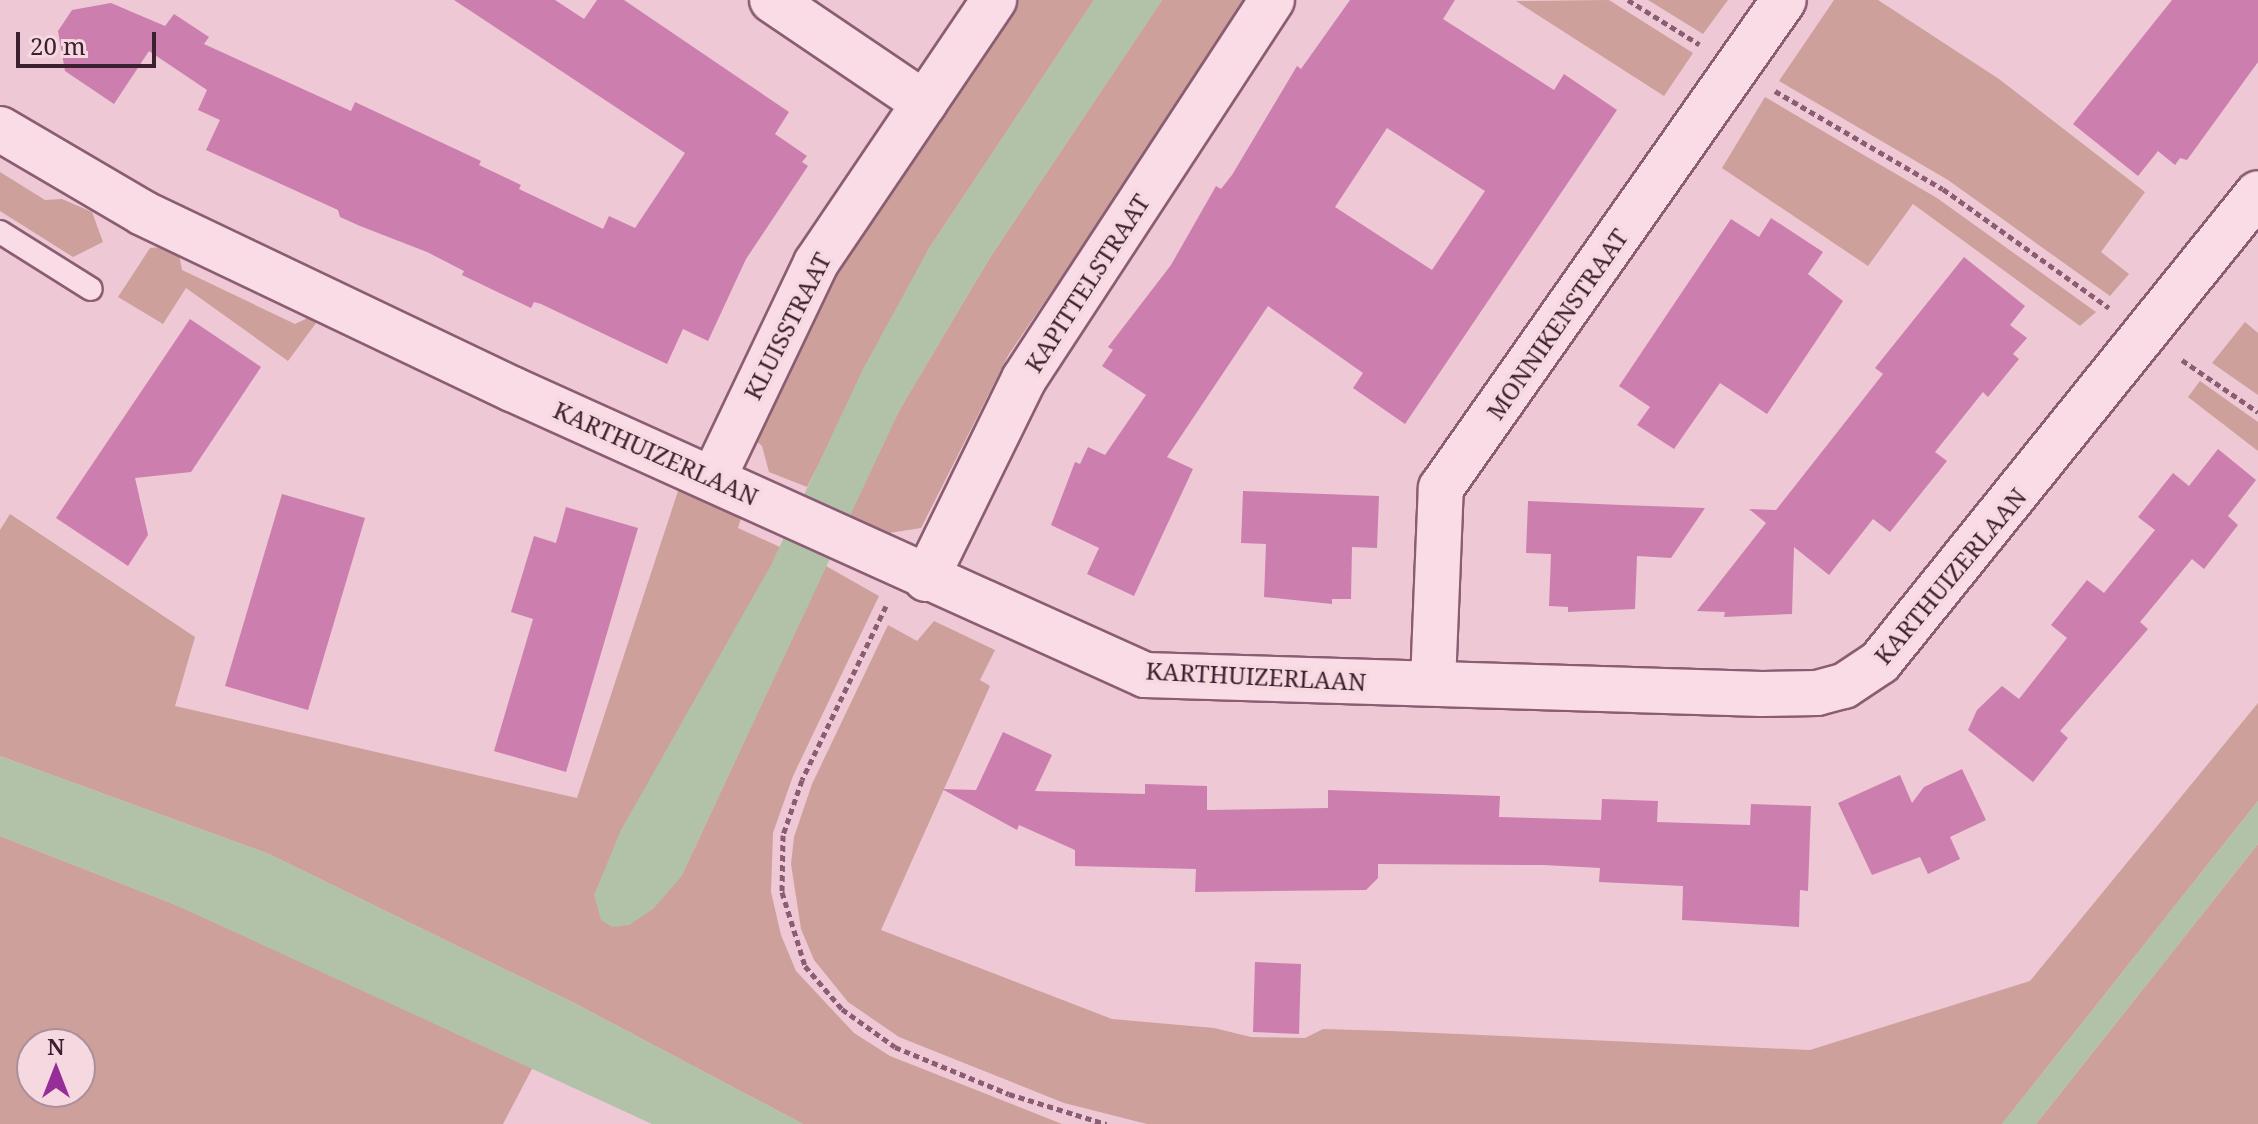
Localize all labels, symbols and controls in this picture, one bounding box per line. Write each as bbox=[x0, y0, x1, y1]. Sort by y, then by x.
scale bar bbox=[20, 16, 160, 66]
text: 20 m bbox=[30, 29, 86, 62]
street label: KAPITTELSTRAAT bbox=[1019, 189, 1155, 377]
street label: MONNIKENSTRAAT bbox=[1480, 223, 1634, 425]
street label: KLUISSTRAAT bbox=[738, 248, 836, 404]
street label: KARTHUIZERLAAN bbox=[549, 395, 763, 511]
street label: KARTHUIZERLAAN bbox=[1868, 482, 2032, 670]
street label: KARTHUIZERLAAN bbox=[1145, 656, 1367, 696]
north arrow bbox=[16, 1028, 96, 1108]
text: N bbox=[47, 1031, 65, 1061]

